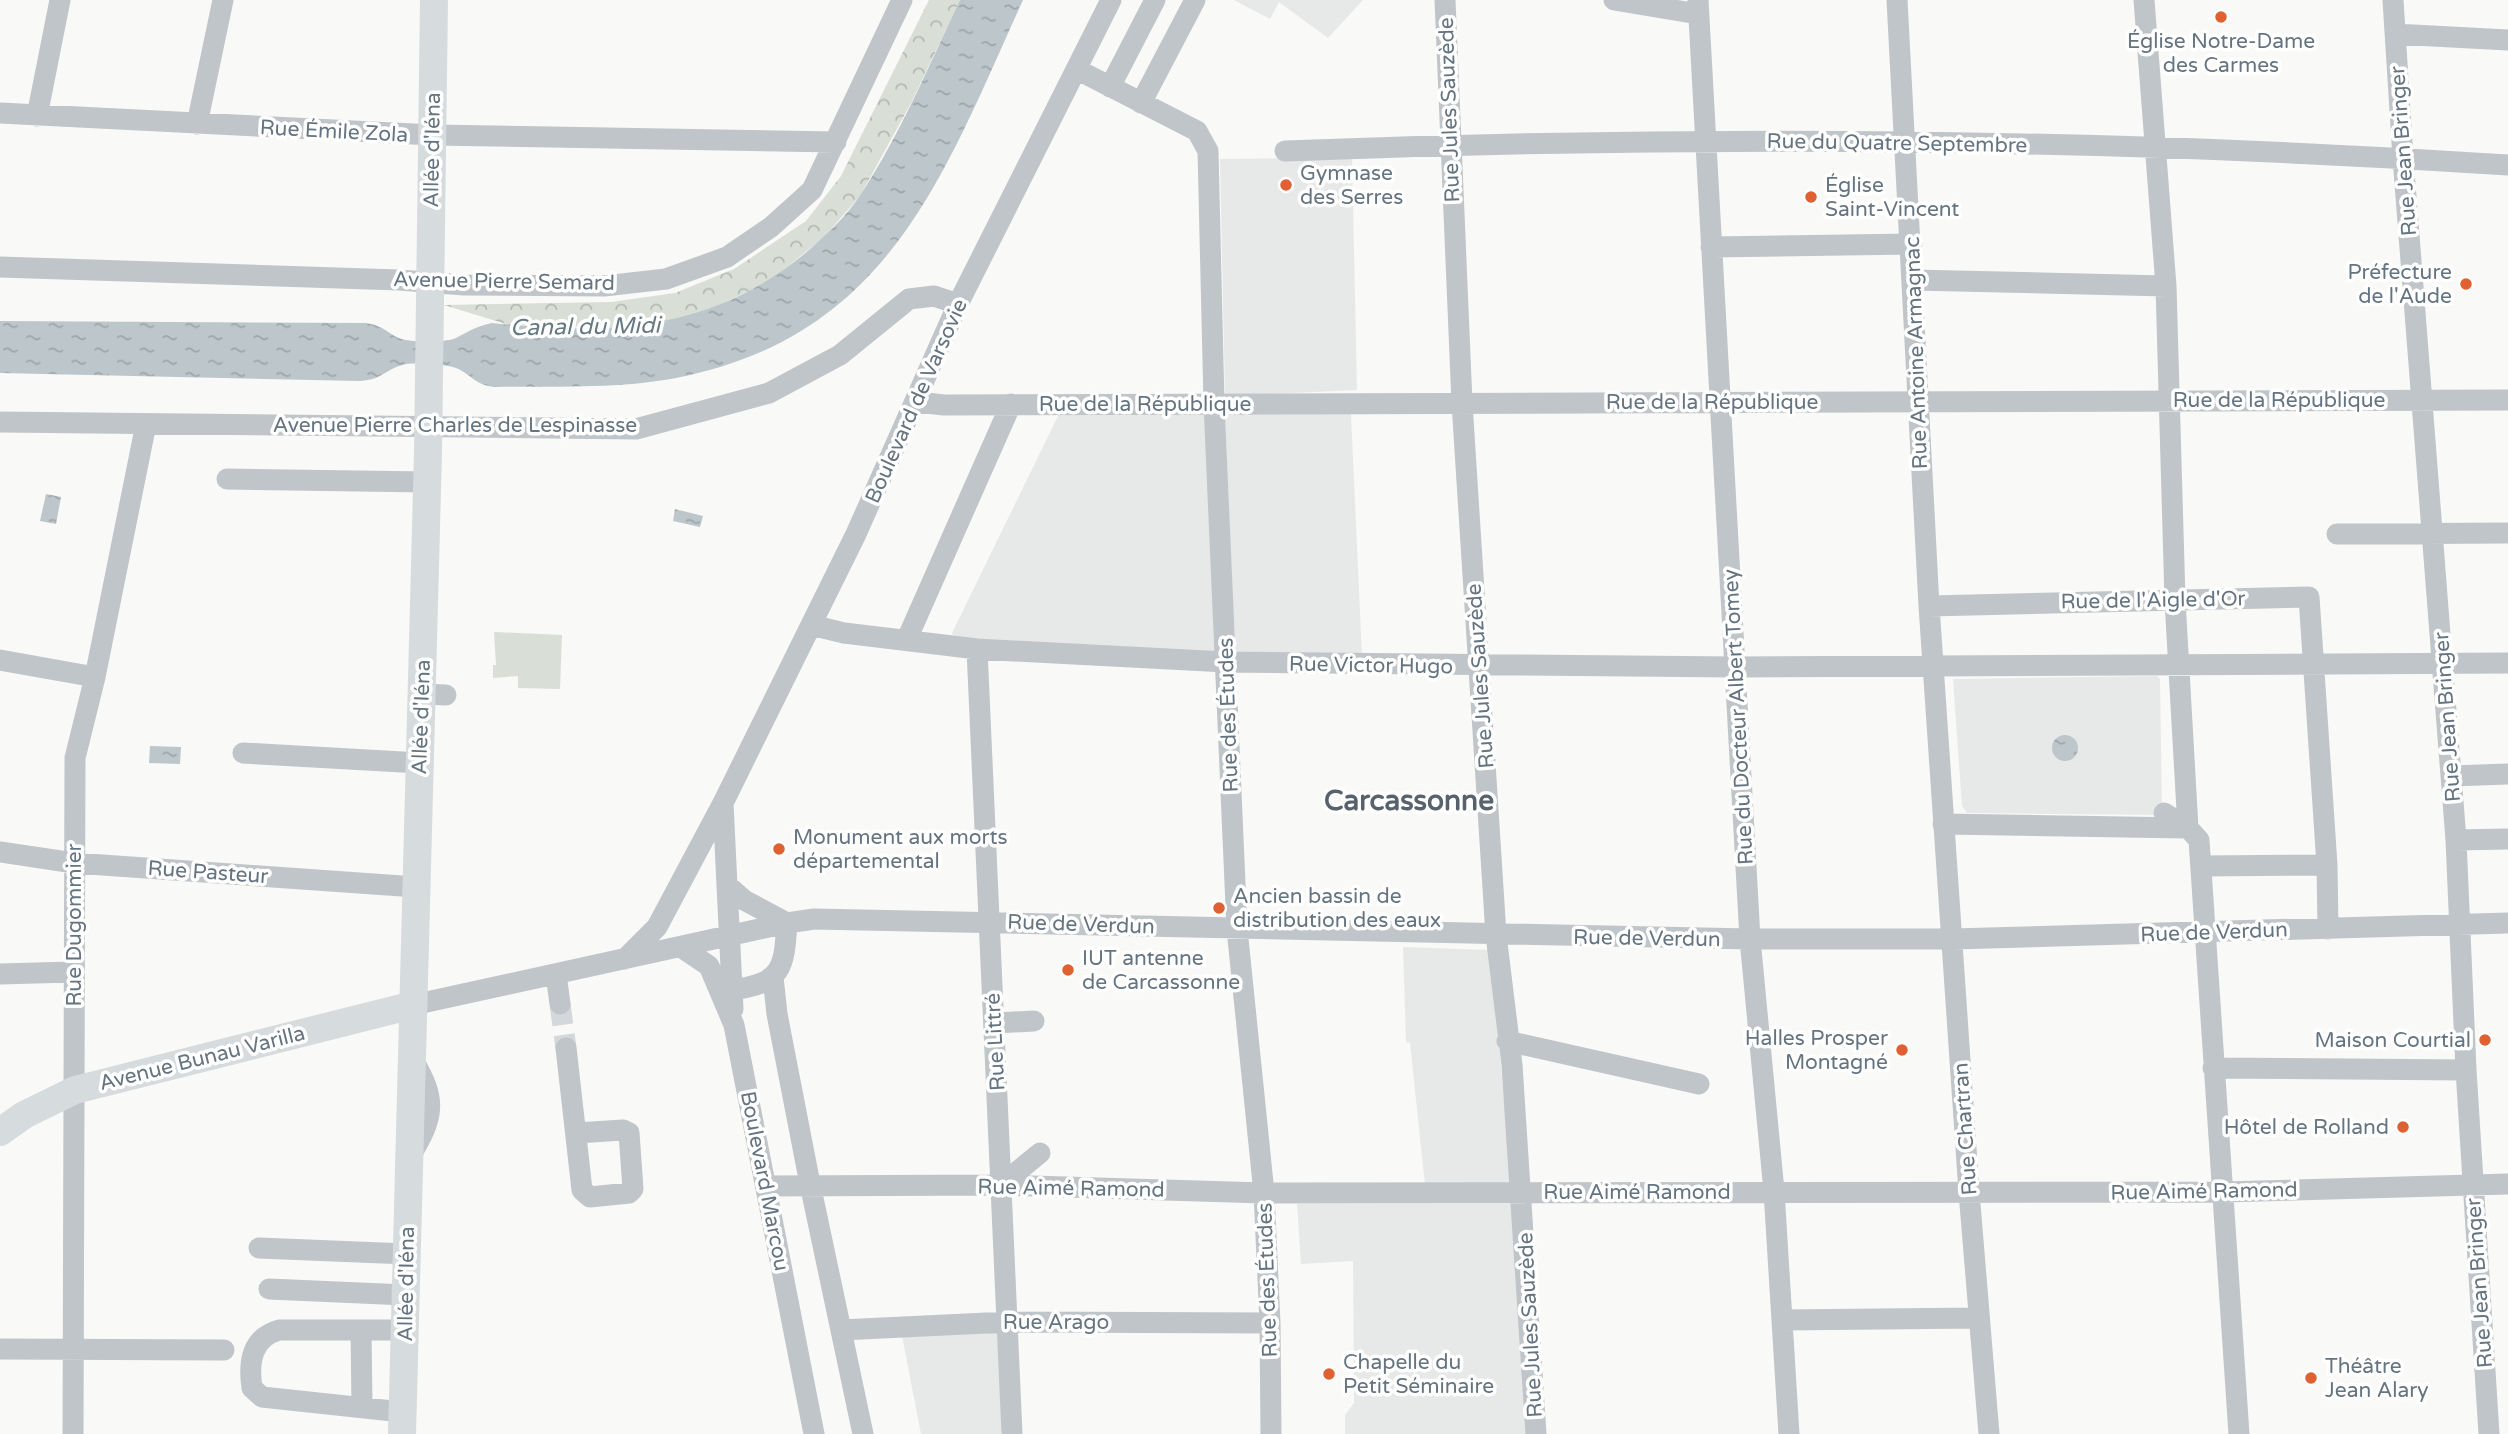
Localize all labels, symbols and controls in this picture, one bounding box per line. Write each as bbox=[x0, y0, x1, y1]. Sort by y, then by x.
marker: Église Notre-Dame des Carmes bbox=[2213, 9, 2229, 25]
street label: Rue Jules Sauzède bbox=[1434, 17, 1465, 203]
place label: Église Notre-Dame des Carmes bbox=[2127, 29, 2315, 78]
street label: Rue Jean Bringer bbox=[2385, 65, 2422, 237]
street label: Allée d'Iéna bbox=[419, 92, 446, 208]
street label: Rue Émile Zola bbox=[259, 115, 409, 148]
street label: Rue du Quatre Septembre bbox=[1766, 129, 2028, 158]
place label: Gymnase des Serres bbox=[1300, 161, 1403, 210]
place label: Église Saint-Vincent bbox=[1825, 173, 1959, 222]
marker: Gymnase des Serres bbox=[1278, 177, 1294, 193]
marker: Église Saint-Vincent bbox=[1803, 189, 1819, 205]
street label: Rue Antoine Armagnac bbox=[1900, 236, 1933, 470]
place label: Préfecture de l'Aude bbox=[2348, 260, 2452, 309]
street label: Avenue Pierre Semard bbox=[393, 267, 615, 296]
marker: Préfecture de l'Aude bbox=[2458, 276, 2474, 292]
street label: Boulevard de Varsovie bbox=[860, 295, 973, 507]
water label: Canal du Midi bbox=[510, 312, 664, 342]
street label: Rue de la République bbox=[2173, 388, 2385, 413]
street label: Rue de la République bbox=[1606, 390, 1818, 415]
street label: Rue de la République bbox=[1039, 392, 1251, 417]
street label: Avenue Pierre Charles de Lespinasse bbox=[273, 413, 637, 438]
street label: Rue du Docteur Albert Tomey bbox=[1718, 569, 1759, 865]
street label: Rue Jules Sauzède bbox=[1462, 583, 1499, 769]
street label: Rue de l'Aigle d'Or bbox=[2060, 586, 2246, 615]
street label: Rue Jean Bringer bbox=[2429, 631, 2466, 803]
street label: Rue des Études bbox=[1213, 637, 1244, 793]
street label: Rue Victor Hugo bbox=[1289, 652, 1453, 679]
street label: Allée d'Iéna bbox=[407, 659, 436, 775]
district label: Carcassonne bbox=[1324, 784, 1494, 818]
place label: Monument aux morts départemental bbox=[793, 825, 1008, 874]
marker: Monument aux morts départemental bbox=[771, 841, 787, 857]
street label: Rue Dugommier bbox=[62, 843, 87, 1007]
street label: Rue Pasteur bbox=[147, 856, 269, 889]
place label: Ancien bassin de distribution des eaux bbox=[1233, 884, 1441, 933]
marker: Ancien bassin de distribution des eaux bbox=[1211, 900, 1227, 916]
street label: Rue de Verdun bbox=[1007, 909, 1155, 940]
street label: Rue de Verdun bbox=[2140, 917, 2288, 948]
street label: Rue de Verdun bbox=[1573, 925, 1721, 952]
place label: IUT antenne de Carcassonne bbox=[1082, 946, 1240, 995]
marker: IUT antenne de Carcassonne bbox=[1060, 962, 1076, 978]
street label: Rue Littré bbox=[980, 992, 1011, 1092]
street label: Avenue Bunau Varilla bbox=[97, 1021, 308, 1096]
place label: Halles Prosper Montagné bbox=[1745, 1026, 1888, 1075]
place label: Maison Courtial bbox=[2314, 1028, 2471, 1053]
marker: Maison Courtial bbox=[2477, 1032, 2493, 1048]
marker: Halles Prosper Montagné bbox=[1894, 1042, 1910, 1058]
street label: Rue Chartran bbox=[1948, 1062, 1983, 1196]
street label: Boulevard Marcou bbox=[735, 1089, 794, 1273]
place label: Hôtel de Rolland bbox=[2224, 1115, 2389, 1140]
marker: Hôtel de Rolland bbox=[2395, 1119, 2411, 1135]
street label: Rue Aimé Ramond bbox=[977, 1174, 1165, 1203]
street label: Rue Aimé Ramond bbox=[2110, 1177, 2298, 1206]
street label: Rue Aimé Ramond bbox=[1543, 1180, 1731, 1205]
street label: Rue Jean Bringer bbox=[2461, 1197, 2498, 1369]
street label: Rue des Études bbox=[1252, 1202, 1283, 1358]
street label: Allée d'Iéna bbox=[393, 1226, 420, 1342]
street label: Rue Jules Sauzède bbox=[1513, 1232, 1548, 1418]
street label: Rue Arago bbox=[1003, 1310, 1109, 1335]
place label: Chapelle du Petit Séminaire bbox=[1343, 1350, 1494, 1399]
place label: Théâtre Jean Alary bbox=[2325, 1354, 2429, 1403]
marker: Chapelle du Petit Séminaire bbox=[1321, 1366, 1337, 1382]
marker: Théâtre Jean Alary bbox=[2303, 1370, 2319, 1386]

